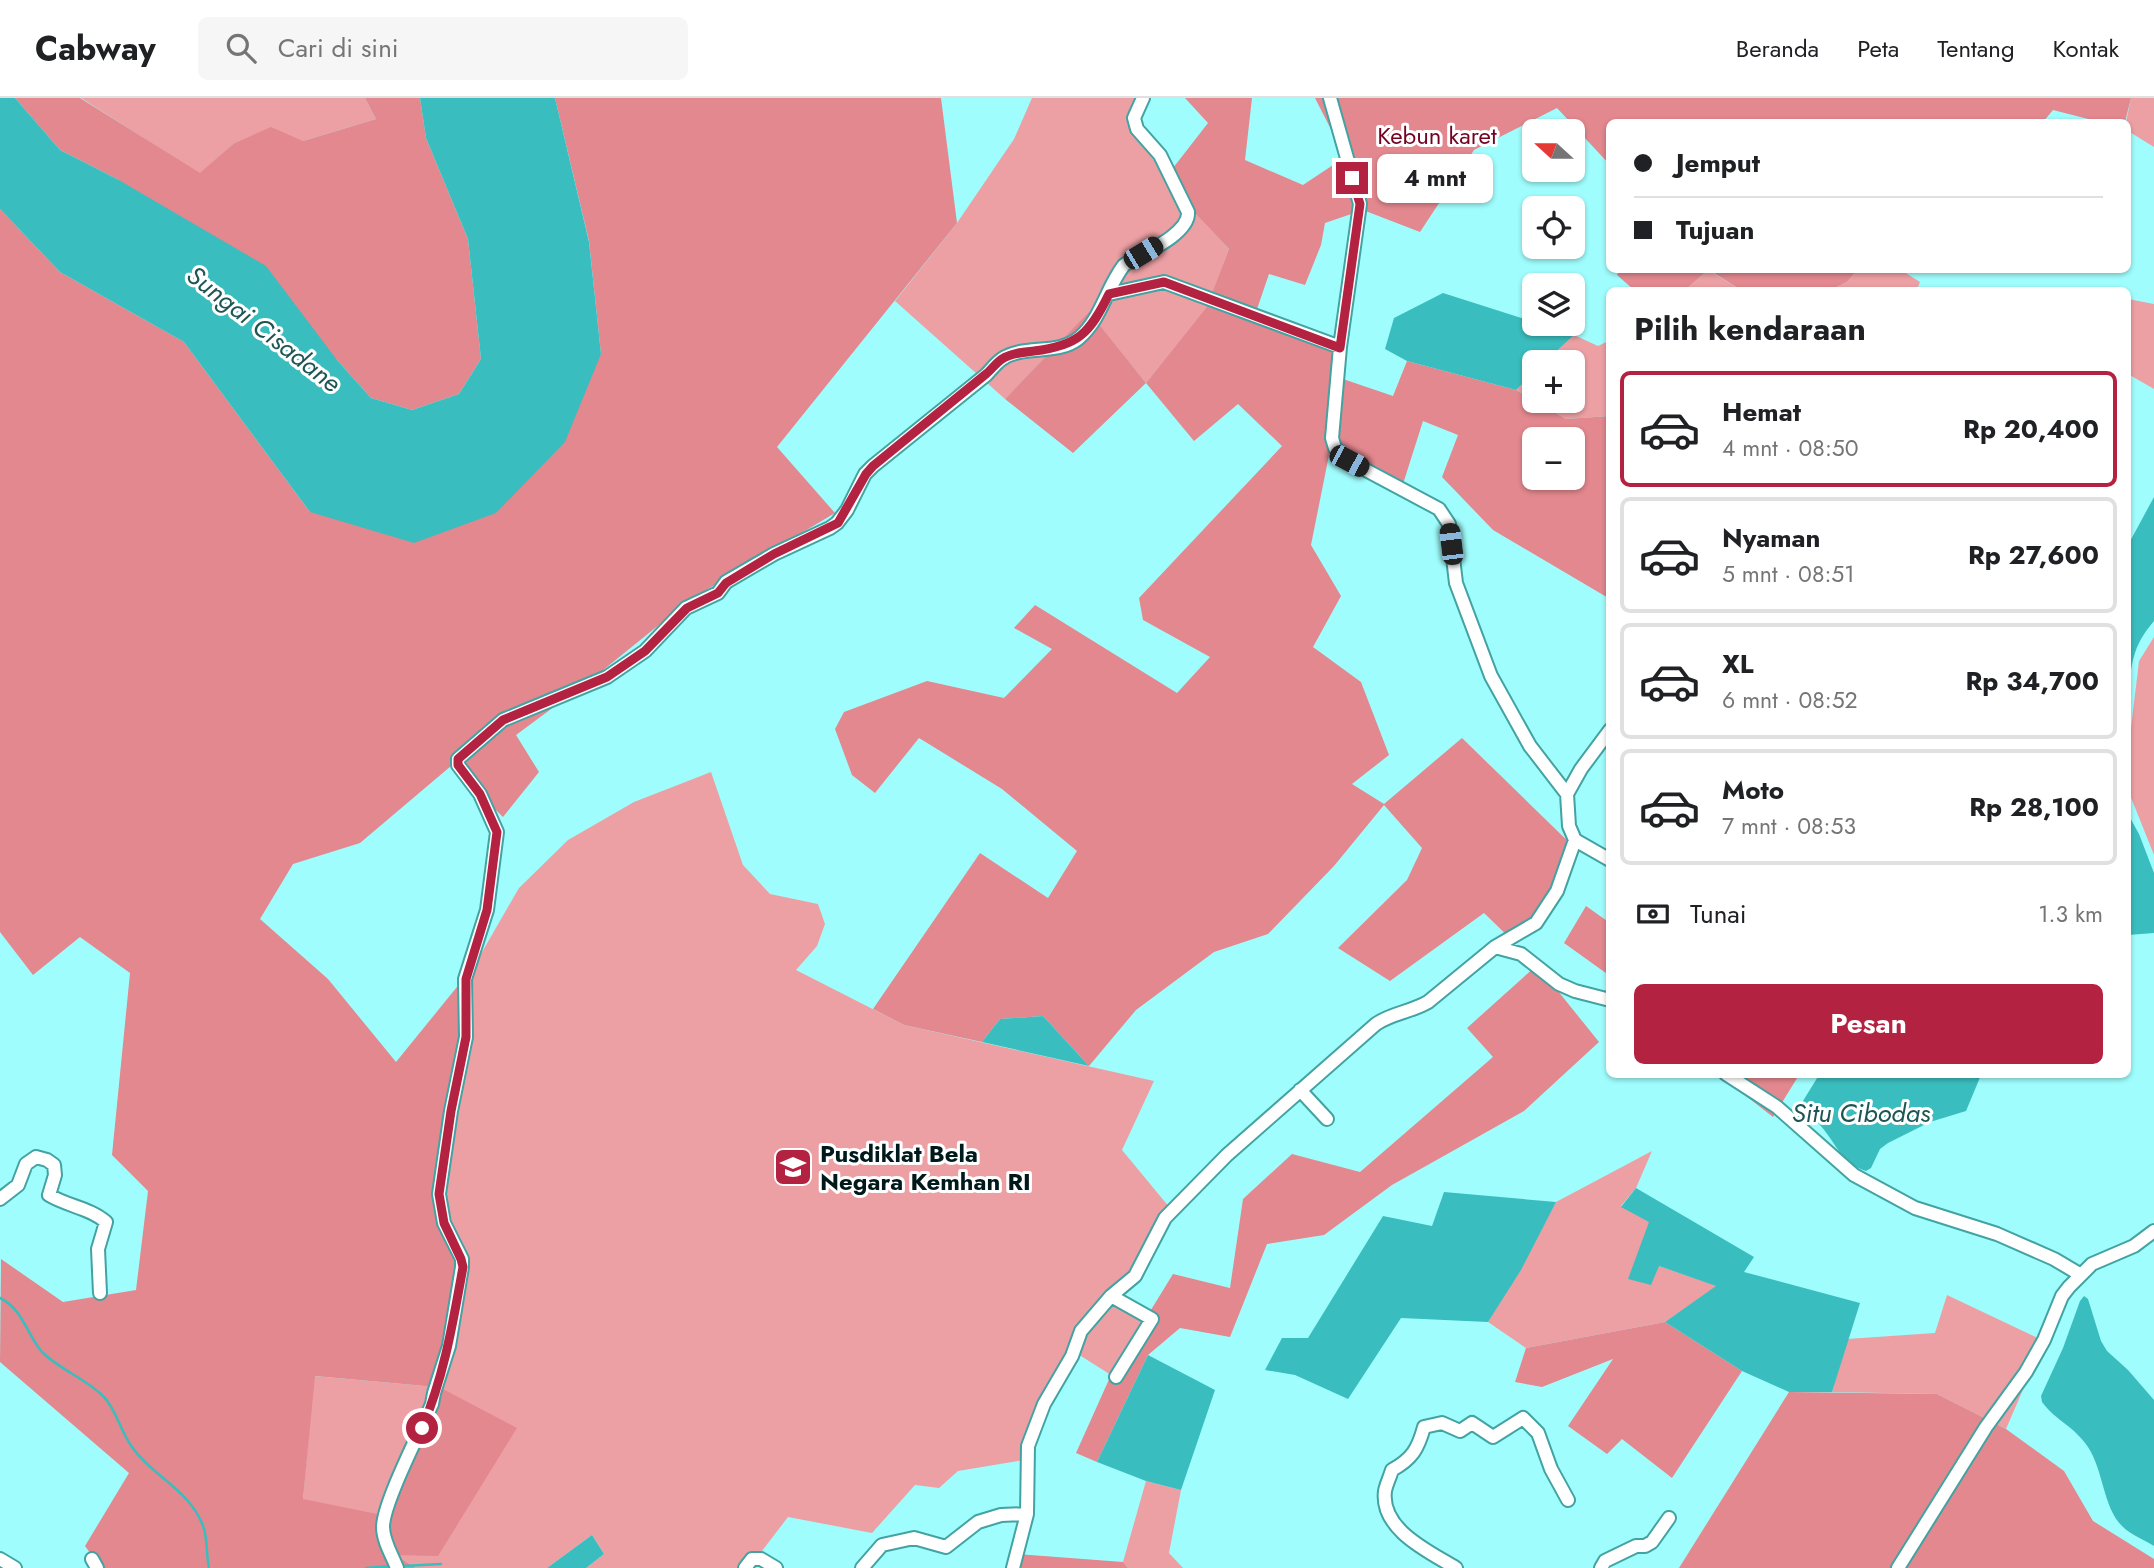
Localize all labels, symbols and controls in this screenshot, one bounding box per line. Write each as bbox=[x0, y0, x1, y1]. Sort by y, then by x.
search box bbox=[198, 17, 688, 80]
text: Cabway bbox=[35, 25, 156, 72]
icon: search bbox=[222, 29, 260, 67]
text: Cari di sini bbox=[278, 29, 399, 67]
text: Beranda bbox=[1736, 31, 1819, 66]
text: Peta bbox=[1857, 31, 1899, 66]
text: Tentang bbox=[1937, 31, 2015, 66]
text: Kontak bbox=[2053, 31, 2119, 66]
park label: Kebun karet bbox=[1377, 118, 1497, 153]
north arrow bbox=[1522, 119, 1586, 182]
map controls bbox=[1522, 119, 1585, 490]
text: Jemput bbox=[1676, 144, 1760, 182]
callout: 4 mnt bbox=[1376, 154, 1492, 202]
text: 4 mnt bbox=[1404, 161, 1466, 195]
route end bbox=[1336, 162, 1368, 194]
button: locate bbox=[1522, 196, 1585, 259]
text: Tujuan bbox=[1676, 211, 1754, 249]
car bbox=[1120, 233, 1167, 273]
water label: Sungai Cisadane bbox=[179, 257, 349, 401]
button: layers bbox=[1522, 273, 1585, 336]
text: Pilih kendaraan bbox=[1634, 306, 1866, 352]
button: + bbox=[1522, 350, 1585, 413]
text: Hemat bbox=[1722, 393, 1801, 431]
icon: car bbox=[1638, 398, 1701, 461]
text: Rp 20,400 bbox=[1963, 410, 2099, 448]
button: − bbox=[1522, 427, 1585, 490]
text: 4 mnt · 08:50 bbox=[1722, 431, 1859, 465]
car bbox=[1326, 442, 1373, 480]
text: Nyaman bbox=[1722, 519, 1821, 557]
car bbox=[1439, 522, 1464, 566]
icon: car bbox=[1638, 524, 1701, 587]
text: Rp 27,600 bbox=[1968, 536, 2099, 574]
text: 5 mnt · 08:51 bbox=[1722, 557, 1855, 591]
text: XL bbox=[1722, 645, 1754, 683]
icon: car bbox=[1638, 650, 1701, 713]
text: Rp 34,700 bbox=[1966, 662, 2099, 700]
text: 6 mnt · 08:52 bbox=[1722, 683, 1858, 717]
text: Moto bbox=[1722, 771, 1784, 809]
icon: car bbox=[1638, 776, 1701, 839]
text: Rp 28,100 bbox=[1969, 788, 2099, 826]
text: 7 mnt · 08:53 bbox=[1722, 809, 1856, 843]
icon: cash bbox=[1634, 895, 1672, 933]
text: Tunai bbox=[1690, 895, 1747, 933]
text: 1.3 km bbox=[2038, 897, 2103, 931]
button: Pesan bbox=[1634, 984, 2103, 1064]
water label: Situ Cibodas bbox=[1792, 1094, 1931, 1132]
place label: Pusdiklat Bela Negara Kemhan RI bbox=[820, 1136, 1031, 1199]
school or university icon: Pusdiklat Bela Negara Kemhan RI bbox=[772, 1146, 814, 1188]
route start bbox=[406, 1412, 438, 1444]

